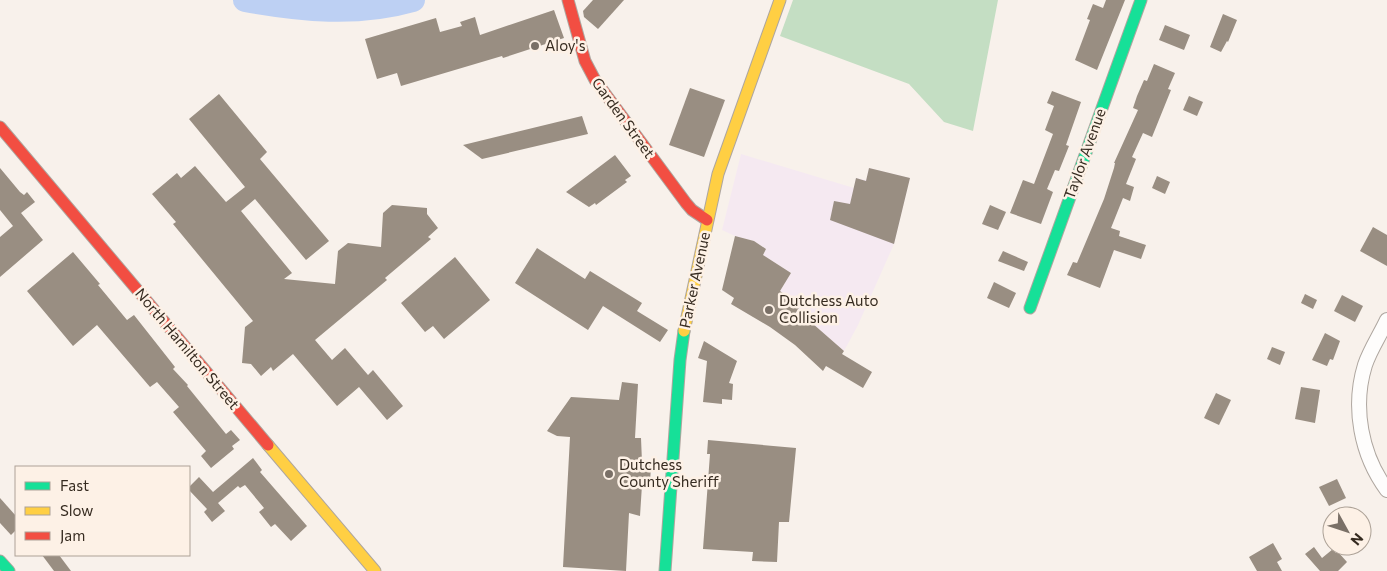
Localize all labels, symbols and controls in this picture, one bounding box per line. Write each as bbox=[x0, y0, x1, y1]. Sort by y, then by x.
place label: Aloy's bbox=[545, 36, 586, 54]
marker: Aloy's bbox=[529, 40, 541, 52]
street label: Garden Street bbox=[589, 74, 659, 161]
street label: Taylor Avenue bbox=[1059, 106, 1109, 202]
street label: Parker Avenue bbox=[675, 230, 713, 330]
street label: North Hamilton Street bbox=[132, 284, 244, 413]
place label: Dutchess Auto Collision bbox=[779, 291, 879, 326]
marker: Dutchess Auto Collision bbox=[763, 304, 775, 316]
place label: Dutchess County Sheriff bbox=[619, 455, 719, 490]
legend bbox=[15, 466, 190, 556]
marker: Dutchess County Sheriff bbox=[603, 468, 615, 480]
text: Fast bbox=[60, 476, 89, 494]
text: Slow bbox=[60, 501, 93, 519]
north arrow bbox=[1322, 506, 1372, 556]
text: Jam bbox=[60, 526, 85, 544]
text: N bbox=[1347, 530, 1367, 549]

